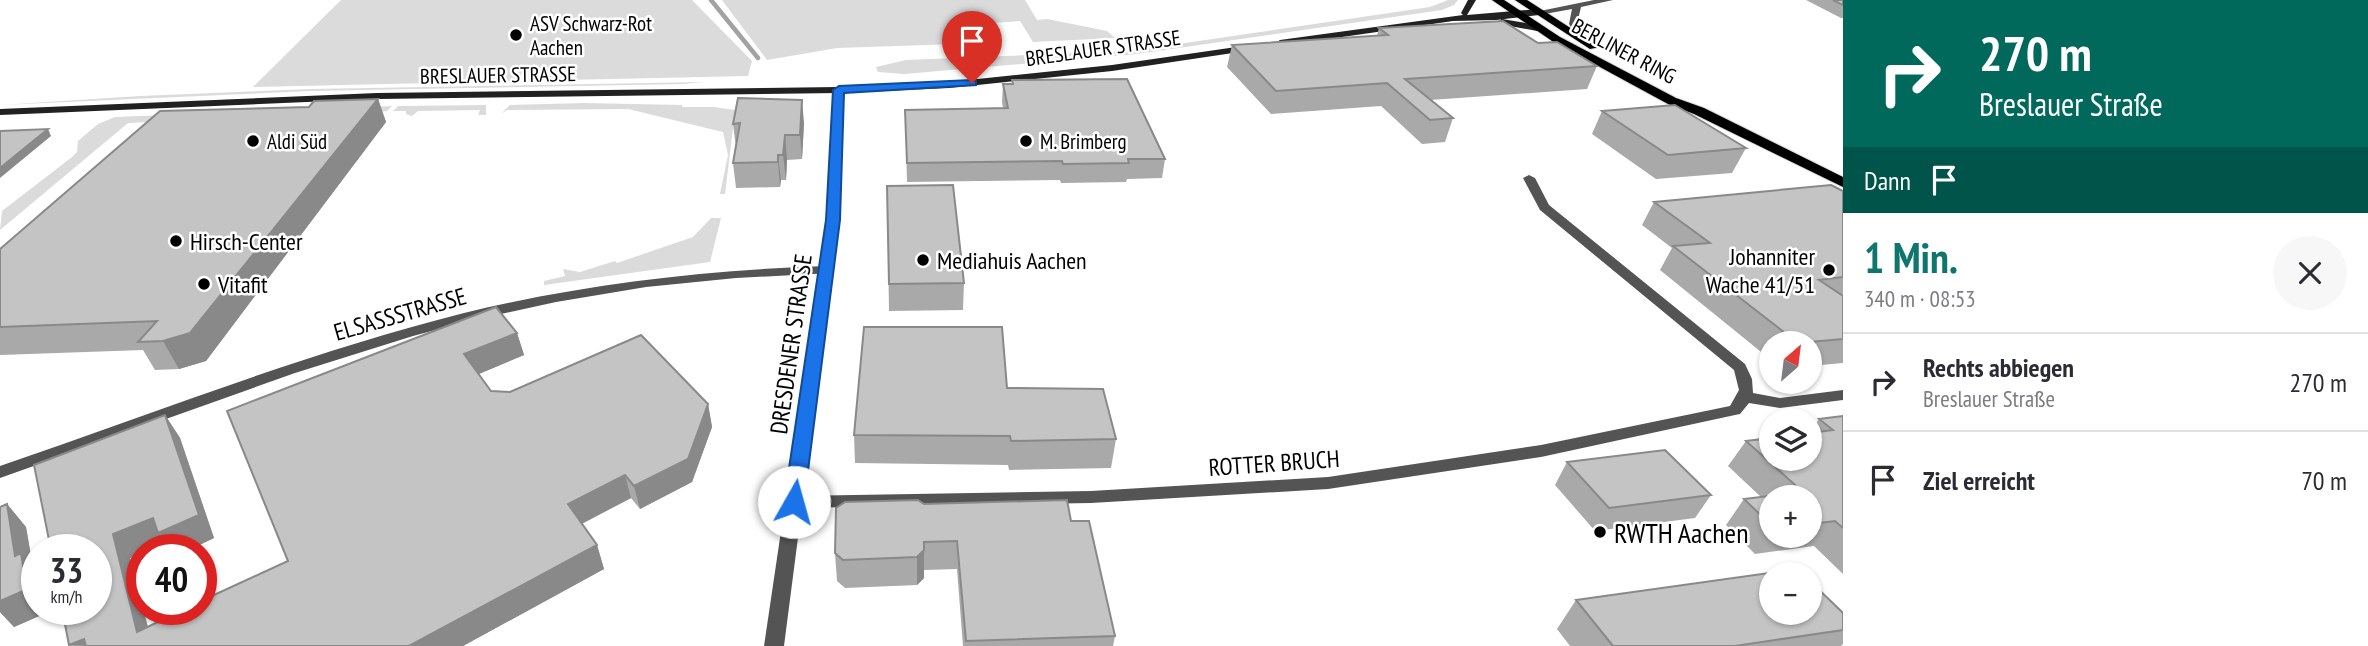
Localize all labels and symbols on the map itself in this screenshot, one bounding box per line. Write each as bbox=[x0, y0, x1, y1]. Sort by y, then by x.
place label: ASV Schwarz-Rot Aachen bbox=[530, 10, 652, 61]
pin bbox=[942, 11, 1002, 83]
street label: BERLINER RING bbox=[1567, 12, 1681, 90]
street label: BRESLAUER STRASSE bbox=[1024, 24, 1182, 72]
marker: ASV Schwarz-Rot Aachen bbox=[508, 27, 524, 43]
street label: BRESLAUER STRASSE bbox=[420, 60, 576, 90]
place label: Aldi Süd bbox=[267, 128, 327, 155]
place label: M. Brimberg bbox=[1040, 128, 1127, 155]
marker: Aldi Süd bbox=[245, 133, 261, 149]
marker: M. Brimberg bbox=[1018, 133, 1034, 149]
place label: Hirsch-Center bbox=[190, 226, 303, 257]
marker: Hirsch-Center bbox=[168, 233, 184, 249]
place label: Johanniter Wache 41/51 bbox=[1706, 241, 1815, 300]
place label: Mediahuis Aachen bbox=[937, 245, 1087, 276]
street label: DRESDENER STRASSE bbox=[763, 252, 819, 436]
marker: Mediahuis Aachen bbox=[915, 252, 931, 268]
marker: Johanniter Wache 41/51 bbox=[1821, 262, 1837, 278]
place label: Vitafit bbox=[217, 269, 268, 300]
marker: Vitafit bbox=[196, 276, 212, 292]
street label: ELSASSSTRASSE bbox=[330, 280, 470, 348]
north arrow bbox=[1759, 331, 1822, 394]
street label: ROTTER BRUCH bbox=[1207, 443, 1341, 483]
position arrow bbox=[757, 465, 831, 539]
place label: RWTH Aachen bbox=[1614, 514, 1748, 551]
marker: RWTH Aachen bbox=[1592, 524, 1608, 540]
speed limit sign: 40 bbox=[126, 534, 217, 625]

